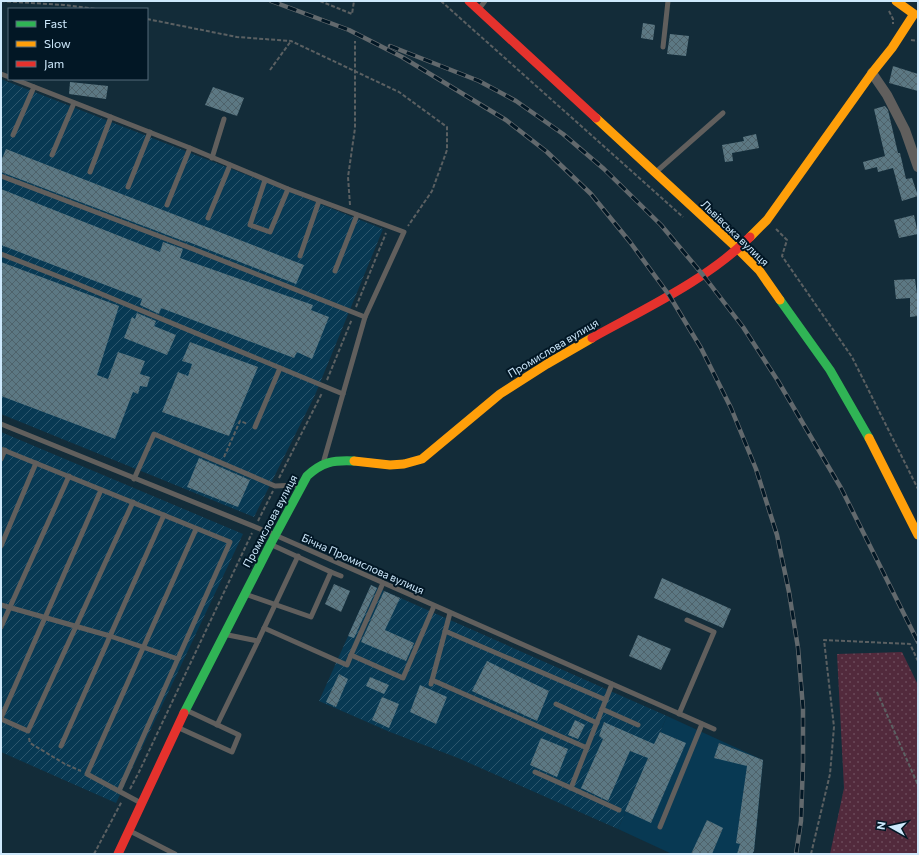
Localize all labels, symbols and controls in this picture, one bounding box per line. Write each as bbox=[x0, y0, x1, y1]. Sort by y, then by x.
legend bbox=[8, 8, 148, 80]
text: Fast bbox=[44, 16, 67, 30]
text: Slow bbox=[44, 36, 71, 50]
text: Jam bbox=[44, 56, 64, 71]
street label: Львівська вулиця bbox=[699, 197, 772, 268]
street label: Промислова вулиця bbox=[505, 315, 600, 380]
street label: Промислова вулиця bbox=[240, 472, 300, 569]
street label: Бічна Промислова вулиця bbox=[300, 531, 427, 597]
north arrow bbox=[871, 807, 911, 847]
text: N bbox=[874, 821, 888, 831]

